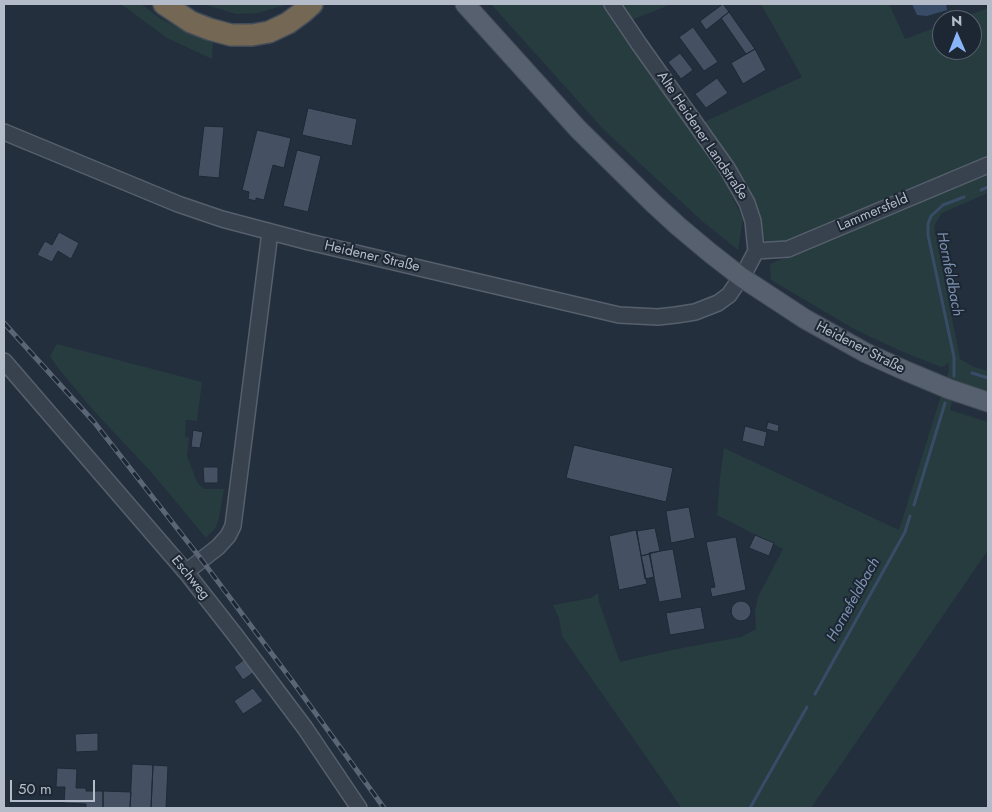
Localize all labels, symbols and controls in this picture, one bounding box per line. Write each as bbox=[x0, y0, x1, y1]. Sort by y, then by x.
north arrow bbox=[932, 10, 982, 60]
text: N bbox=[951, 11, 962, 31]
street label: Alte Heidener Landstraße bbox=[653, 69, 751, 203]
street label: Lammersfeld bbox=[835, 191, 911, 235]
water label: Hornfeldbach bbox=[932, 230, 966, 318]
street label: Heidener Straße bbox=[323, 238, 421, 276]
street label: Heidener Straße bbox=[813, 318, 907, 378]
street label: Eschweg bbox=[167, 553, 213, 603]
water label: Hornefeldbach bbox=[824, 555, 884, 645]
scale bar bbox=[12, 770, 98, 802]
text: 50 m bbox=[18, 778, 52, 800]

